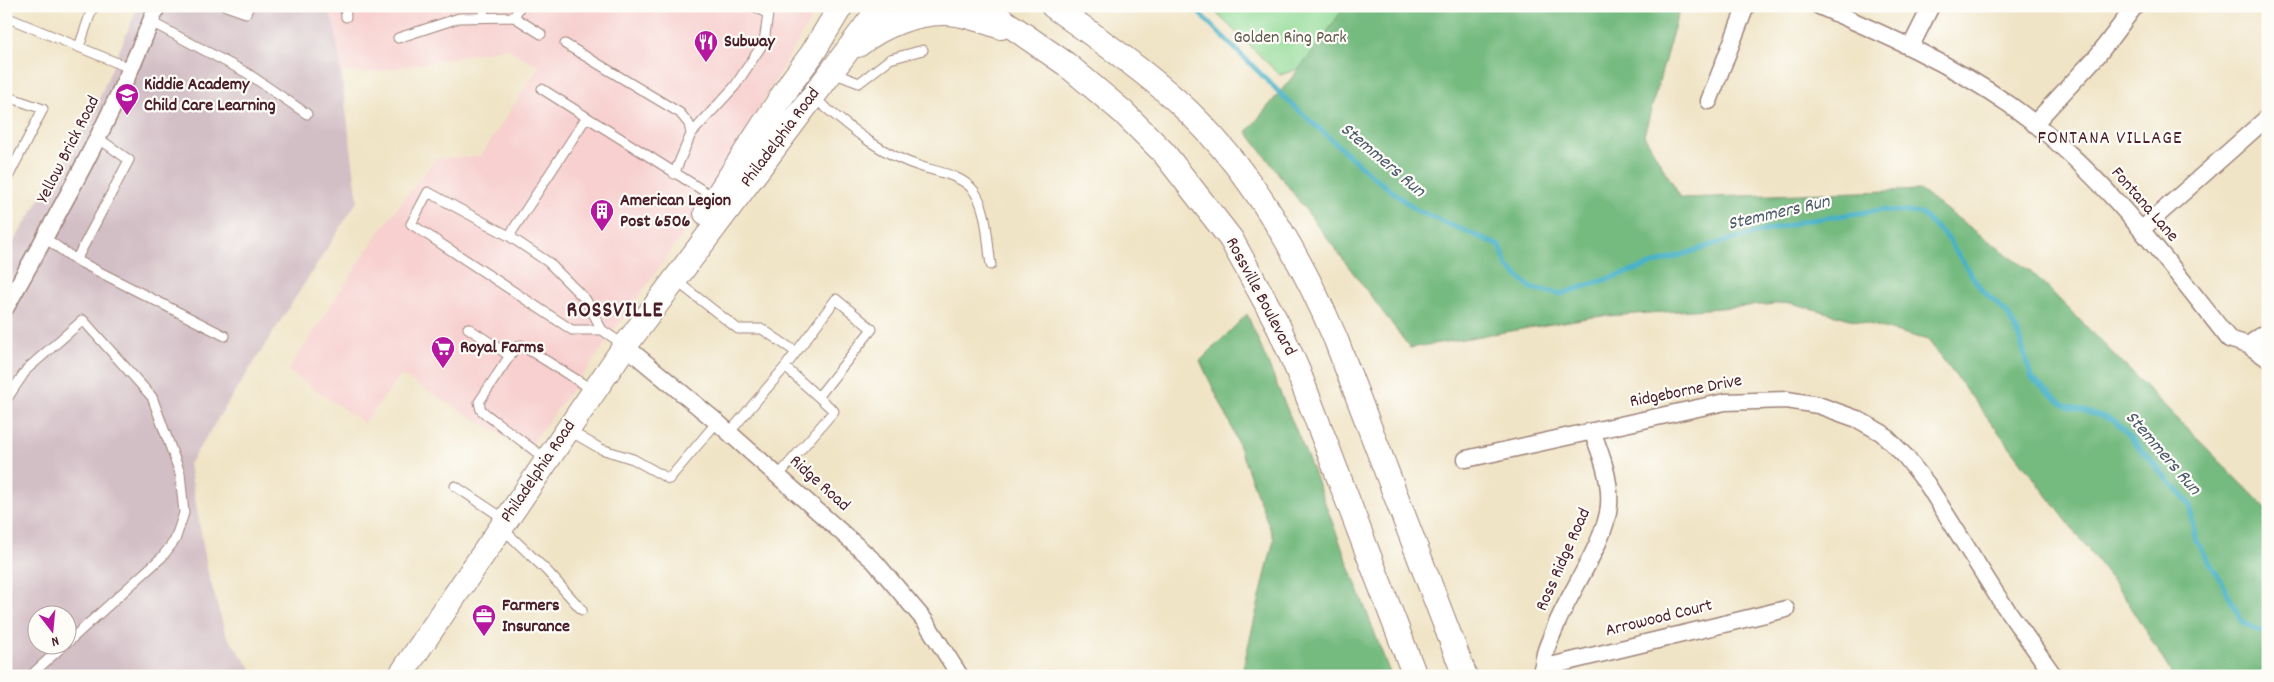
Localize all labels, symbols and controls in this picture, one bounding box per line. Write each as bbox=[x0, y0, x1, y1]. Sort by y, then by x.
park label: Golden Ring Park bbox=[1233, 26, 1347, 51]
restaurant icon: Subway bbox=[693, 29, 719, 63]
place label: Subway bbox=[724, 30, 776, 55]
place label: Kiddie Academy Child Care Learning bbox=[144, 73, 276, 119]
school or university icon: Kiddie Academy Child Care Learning bbox=[114, 82, 140, 116]
street label: Philadelphia Road bbox=[735, 83, 827, 193]
street label: Yellow Brick Road bbox=[31, 92, 107, 208]
water label: Stemmers Run bbox=[1334, 117, 1431, 205]
district label: FONTANA VILLAGE bbox=[2037, 126, 2183, 153]
street label: Fontana Lane bbox=[2104, 162, 2184, 248]
place label: American Legion Post 6506 bbox=[620, 189, 731, 235]
water label: Stemmers Run bbox=[1725, 189, 1834, 239]
building icon: American Legion Post 6506 bbox=[589, 198, 615, 232]
street label: Rossville Boulevard bbox=[1218, 233, 1302, 361]
district label: ROSSVILLE bbox=[566, 296, 664, 327]
supermarket icon: Royal Farms bbox=[430, 335, 456, 369]
place label: Royal Farms bbox=[460, 336, 544, 361]
street label: Ridgeborne Drive bbox=[1628, 369, 1744, 415]
water label: Stemmers Run bbox=[2118, 406, 2207, 503]
street label: Philadelphia Road bbox=[495, 416, 583, 528]
street label: Ridge Road bbox=[783, 450, 855, 518]
street label: Ross Ridge Road bbox=[1530, 505, 1598, 615]
place label: Farmers Insurance bbox=[502, 594, 570, 640]
street label: Arrowood Court bbox=[1603, 594, 1715, 644]
office icon: Farmers Insurance bbox=[471, 603, 497, 637]
north arrow bbox=[28, 604, 78, 654]
text: N bbox=[49, 630, 61, 651]

